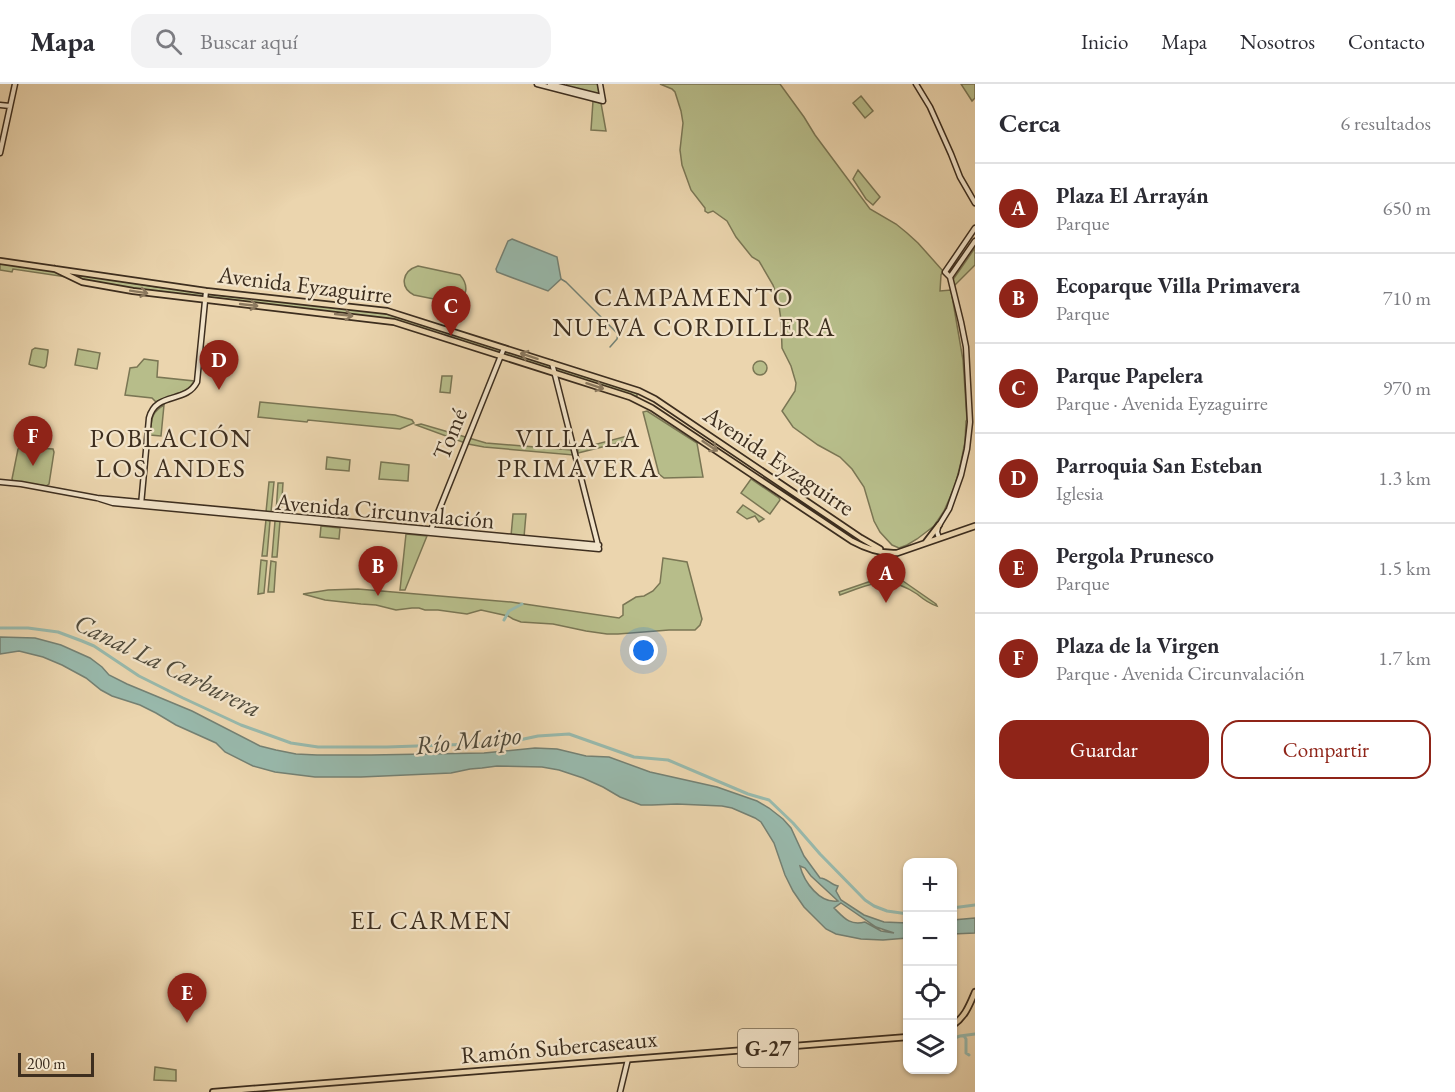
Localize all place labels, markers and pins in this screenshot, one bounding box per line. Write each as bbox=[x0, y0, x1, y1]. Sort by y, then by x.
pin: C bbox=[432, 286, 470, 336]
pin: D bbox=[200, 340, 238, 390]
pin: F bbox=[14, 416, 52, 466]
pin: B bbox=[358, 546, 398, 596]
pin: A bbox=[866, 554, 906, 603]
pin: E bbox=[168, 974, 207, 1023]

